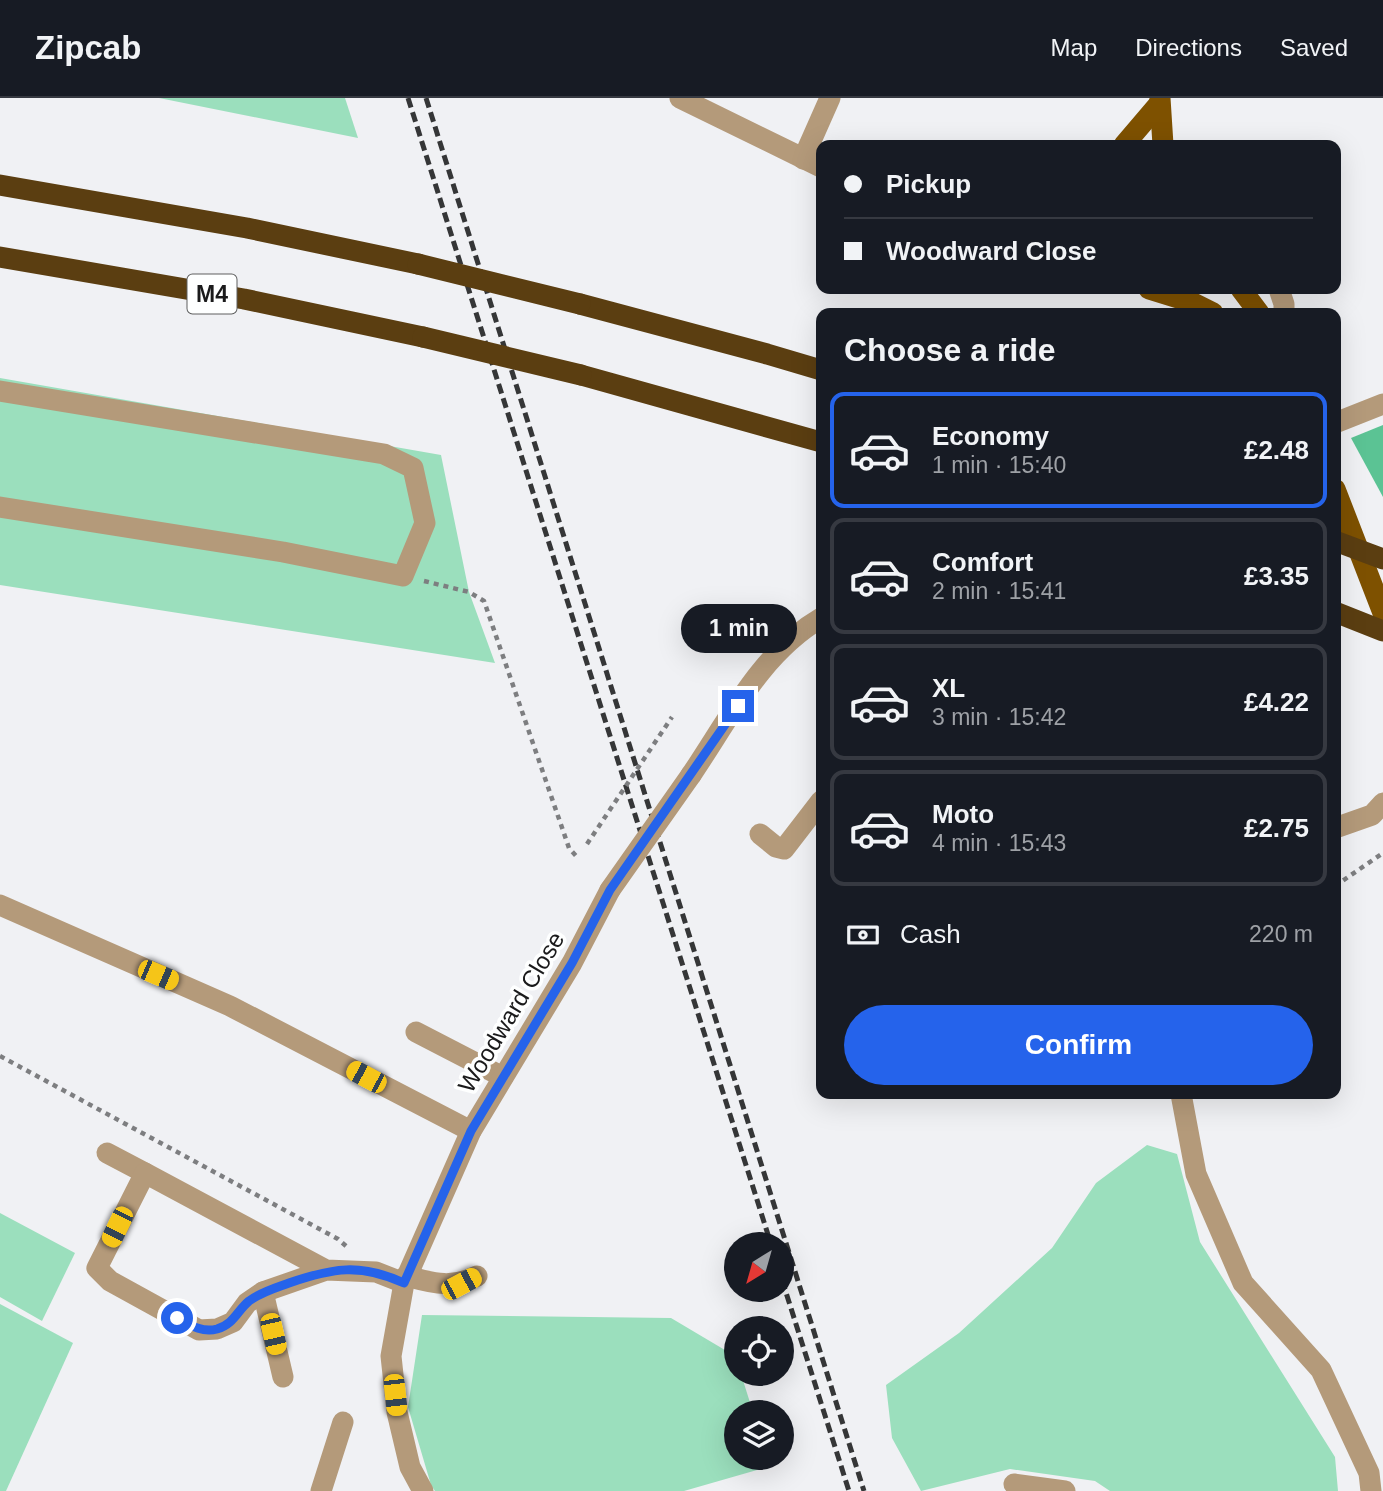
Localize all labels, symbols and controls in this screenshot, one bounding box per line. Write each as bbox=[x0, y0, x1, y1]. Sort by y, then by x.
text: Zipcab bbox=[35, 29, 141, 66]
text: Map bbox=[1051, 34, 1097, 61]
text: Directions bbox=[1135, 34, 1242, 61]
text: Saved bbox=[1280, 34, 1348, 61]
text: Pickup bbox=[886, 169, 971, 199]
text: Woodward Close bbox=[886, 236, 1096, 266]
road number: M4 bbox=[188, 274, 236, 314]
text: Choose a ride bbox=[844, 332, 1056, 368]
icon: car bbox=[848, 419, 911, 482]
text: Economy bbox=[932, 421, 1049, 451]
text: £2.48 bbox=[1244, 435, 1309, 465]
text: 1 min · 15:40 bbox=[932, 452, 1066, 478]
icon: car bbox=[848, 545, 911, 608]
text: Comfort bbox=[932, 547, 1033, 577]
text: £3.35 bbox=[1244, 561, 1309, 591]
text: 2 min · 15:41 bbox=[932, 578, 1066, 604]
callout: 1 min bbox=[680, 604, 796, 654]
text: 1 min bbox=[709, 615, 769, 641]
icon: car bbox=[848, 671, 911, 734]
text: XL bbox=[932, 673, 965, 703]
text: £4.22 bbox=[1244, 687, 1309, 717]
route end bbox=[722, 690, 754, 722]
text: 3 min · 15:42 bbox=[932, 704, 1066, 730]
icon: car bbox=[848, 797, 911, 860]
text: Moto bbox=[932, 799, 994, 829]
text: £2.75 bbox=[1244, 813, 1309, 843]
text: 4 min · 15:43 bbox=[932, 830, 1066, 856]
icon: cash bbox=[844, 916, 882, 954]
text: Cash bbox=[900, 919, 961, 949]
text: 220 m bbox=[1249, 921, 1313, 947]
street label: Woodward Close bbox=[452, 927, 570, 1097]
car bbox=[135, 957, 182, 993]
button: Confirm bbox=[844, 1005, 1313, 1085]
car bbox=[343, 1058, 390, 1096]
car bbox=[99, 1204, 136, 1250]
north arrow bbox=[724, 1232, 794, 1302]
map controls bbox=[724, 1232, 794, 1470]
car bbox=[438, 1265, 485, 1303]
route start bbox=[161, 1302, 193, 1334]
car bbox=[259, 1311, 288, 1357]
button: locate bbox=[724, 1316, 794, 1386]
car bbox=[383, 1373, 408, 1417]
button: layers bbox=[724, 1400, 794, 1470]

